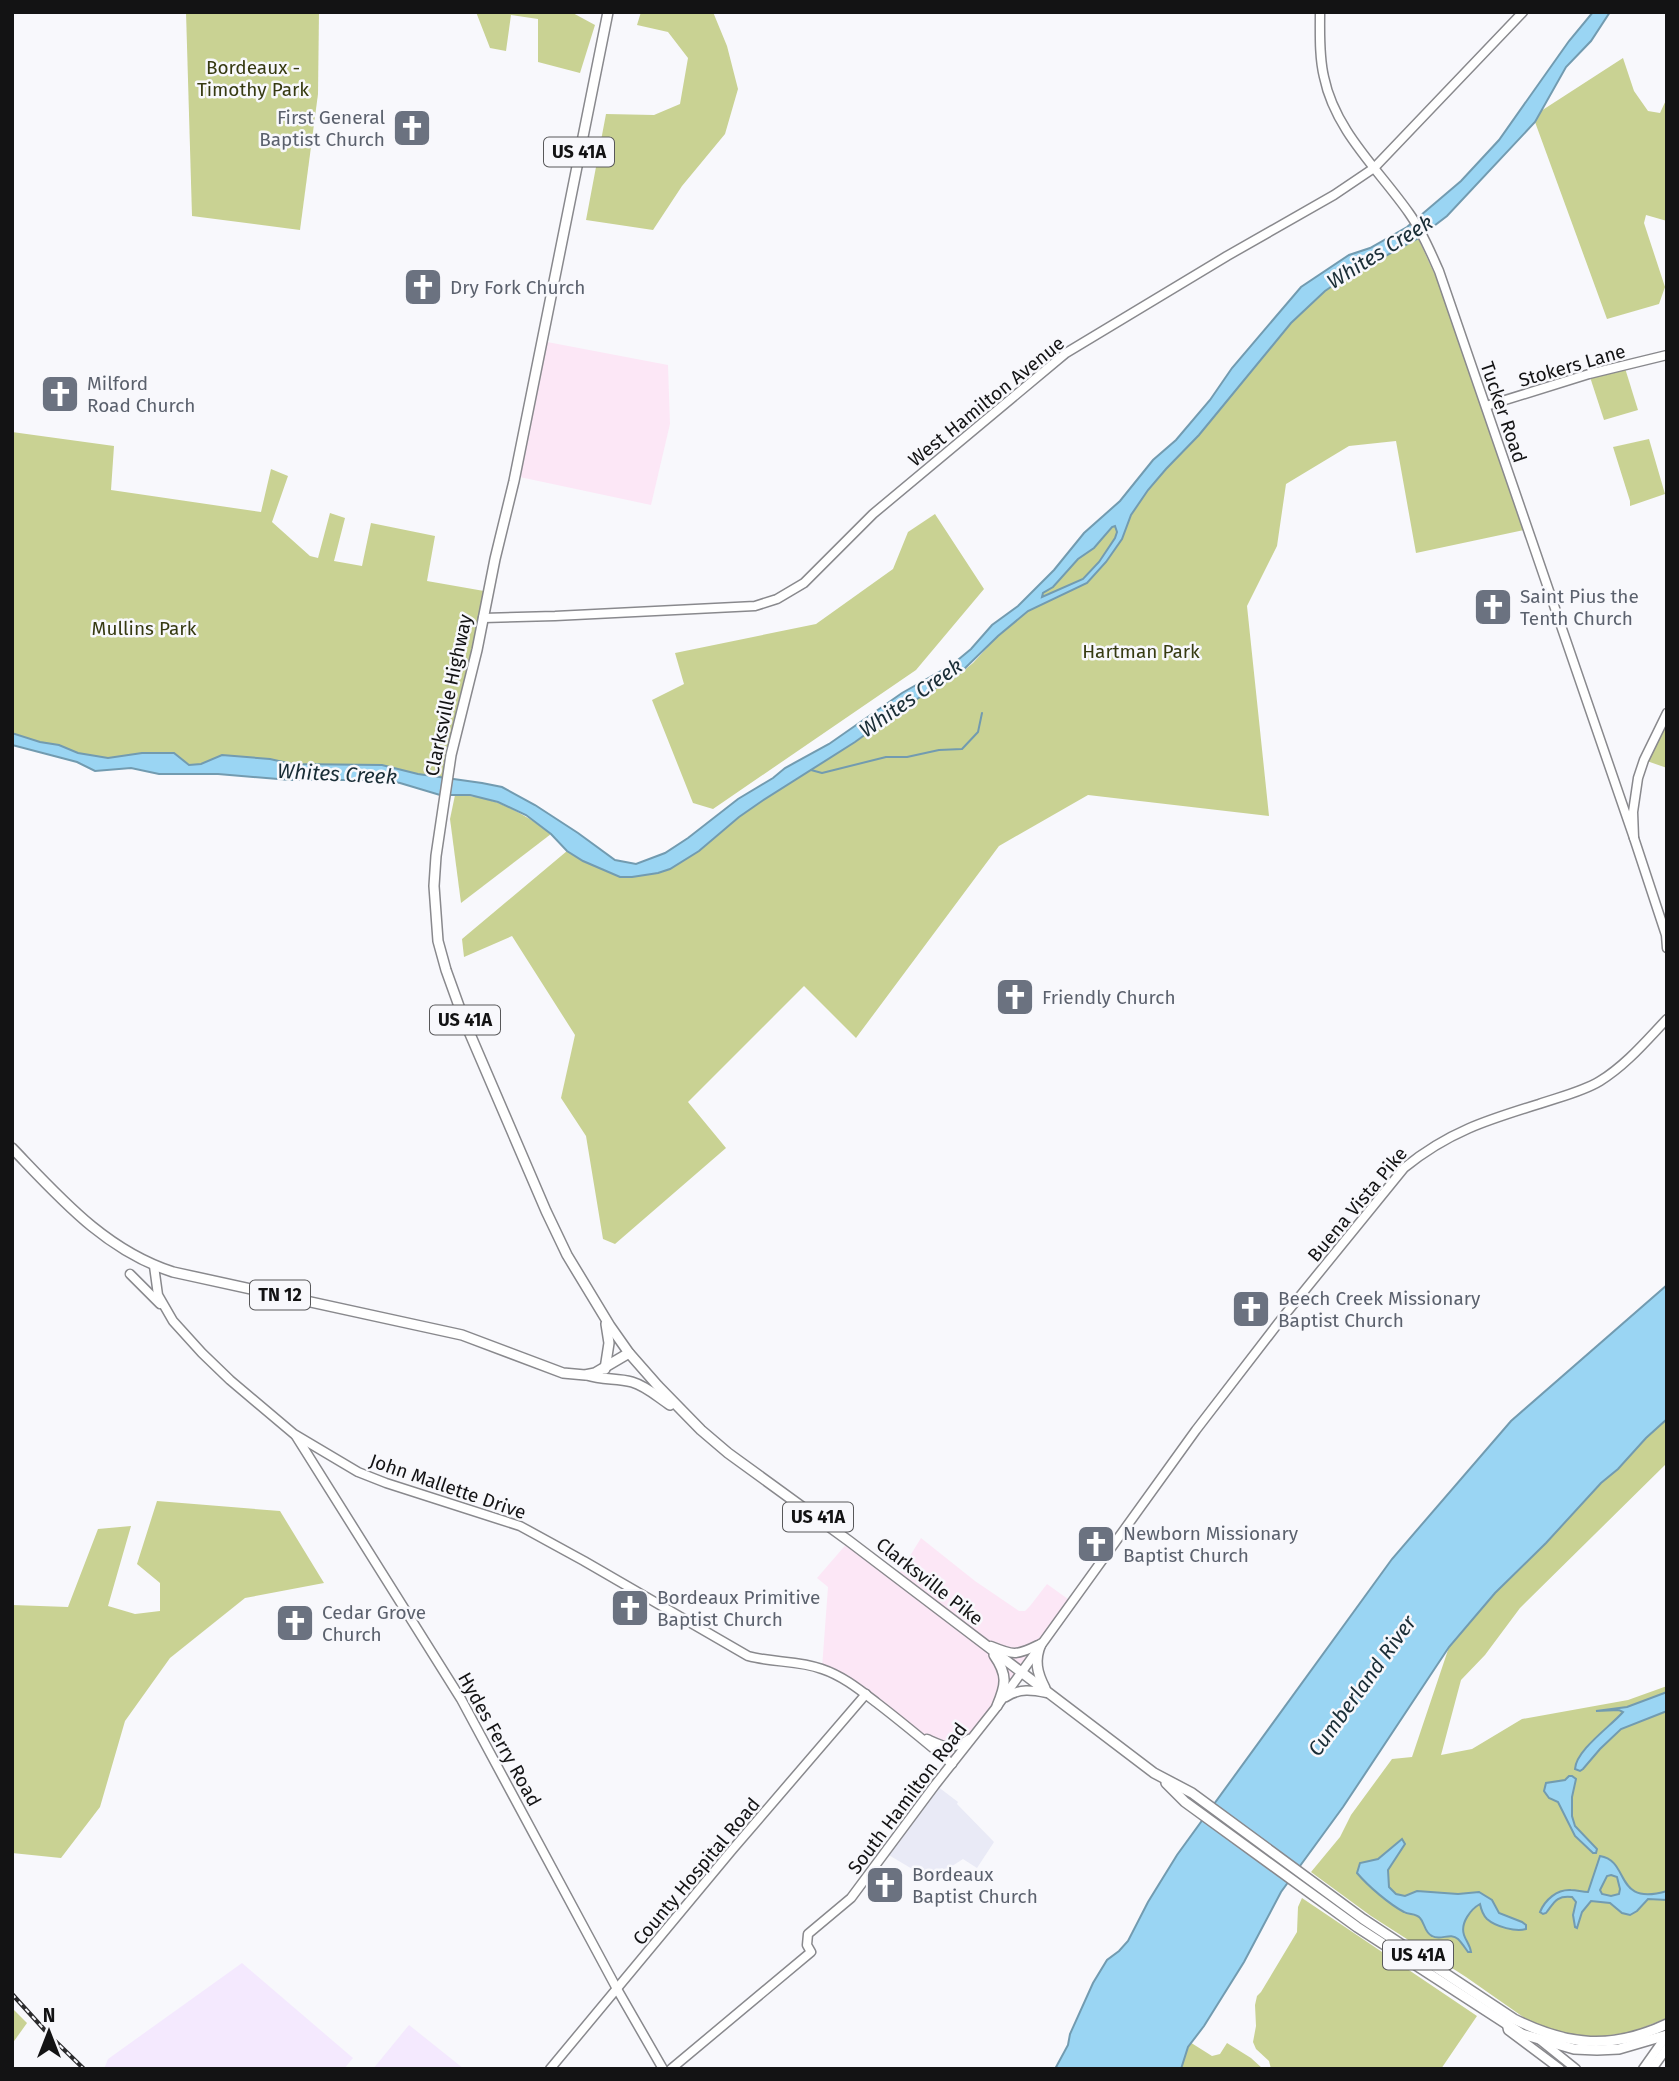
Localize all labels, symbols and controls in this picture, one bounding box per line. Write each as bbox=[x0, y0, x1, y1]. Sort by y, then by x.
park label: Bordeaux - Timothy Park bbox=[197, 56, 309, 101]
place label: First General Baptist Church bbox=[259, 106, 385, 151]
church icon: First General Baptist Church bbox=[391, 107, 433, 149]
road number: US 41A bbox=[544, 138, 614, 167]
water label: Whites Creek bbox=[1322, 209, 1438, 295]
church icon: Dry Fork Church bbox=[402, 266, 444, 308]
place label: Dry Fork Church bbox=[450, 276, 585, 299]
street label: West Hamilton Avenue bbox=[904, 331, 1069, 471]
street label: Stokers Lane bbox=[1516, 339, 1628, 392]
street label: Tucker Road bbox=[1476, 359, 1532, 466]
place label: Milford Road Church bbox=[87, 372, 195, 417]
church icon: Milford Road Church bbox=[39, 373, 81, 415]
place label: Saint Pius the Tenth Church bbox=[1520, 585, 1639, 630]
church icon: Saint Pius the Tenth Church bbox=[1472, 586, 1514, 628]
street label: Clarksville Highway bbox=[420, 611, 477, 778]
park label: Mullins Park bbox=[92, 617, 197, 640]
park label: Hartman Park bbox=[1082, 640, 1200, 663]
water label: Whites Creek bbox=[854, 653, 968, 743]
water label: Whites Creek bbox=[276, 758, 398, 790]
church icon: Friendly Church bbox=[994, 976, 1036, 1018]
place label: Friendly Church bbox=[1042, 986, 1176, 1009]
road number: US 41A bbox=[430, 1006, 500, 1035]
street label: Buena Vista Pike bbox=[1303, 1142, 1412, 1266]
road number: TN 12 bbox=[250, 1280, 310, 1310]
place label: Beech Creek Missionary Baptist Church bbox=[1278, 1287, 1481, 1332]
church icon: Beech Creek Missionary Baptist Church bbox=[1230, 1288, 1272, 1330]
street label: John Mallette Drive bbox=[367, 1449, 529, 1524]
road number: US 41A bbox=[783, 1502, 853, 1532]
place label: Newborn Missionary Baptist Church bbox=[1123, 1522, 1299, 1567]
church icon: Newborn Missionary Baptist Church bbox=[1075, 1523, 1117, 1565]
street label: Clarksville Pike bbox=[872, 1533, 988, 1630]
place label: Bordeaux Primitive Baptist Church bbox=[657, 1586, 820, 1631]
church icon: Bordeaux Primitive Baptist Church bbox=[609, 1587, 651, 1629]
place label: Cedar Grove Church bbox=[322, 1601, 426, 1646]
church icon: Cedar Grove Church bbox=[274, 1602, 316, 1644]
water label: Cumberland River bbox=[1302, 1610, 1422, 1761]
street label: Hydes Ferry Road bbox=[453, 1668, 546, 1810]
street label: South Hamilton Road bbox=[843, 1718, 972, 1879]
street label: County Hospital Road bbox=[628, 1793, 765, 1950]
place label: Bordeaux Baptist Church bbox=[912, 1863, 1038, 1908]
church icon: Bordeaux Baptist Church bbox=[864, 1864, 906, 1906]
road number: US 41A bbox=[1383, 1940, 1453, 1969]
north arrow bbox=[14, 1997, 84, 2067]
text: N bbox=[43, 2004, 55, 2027]

